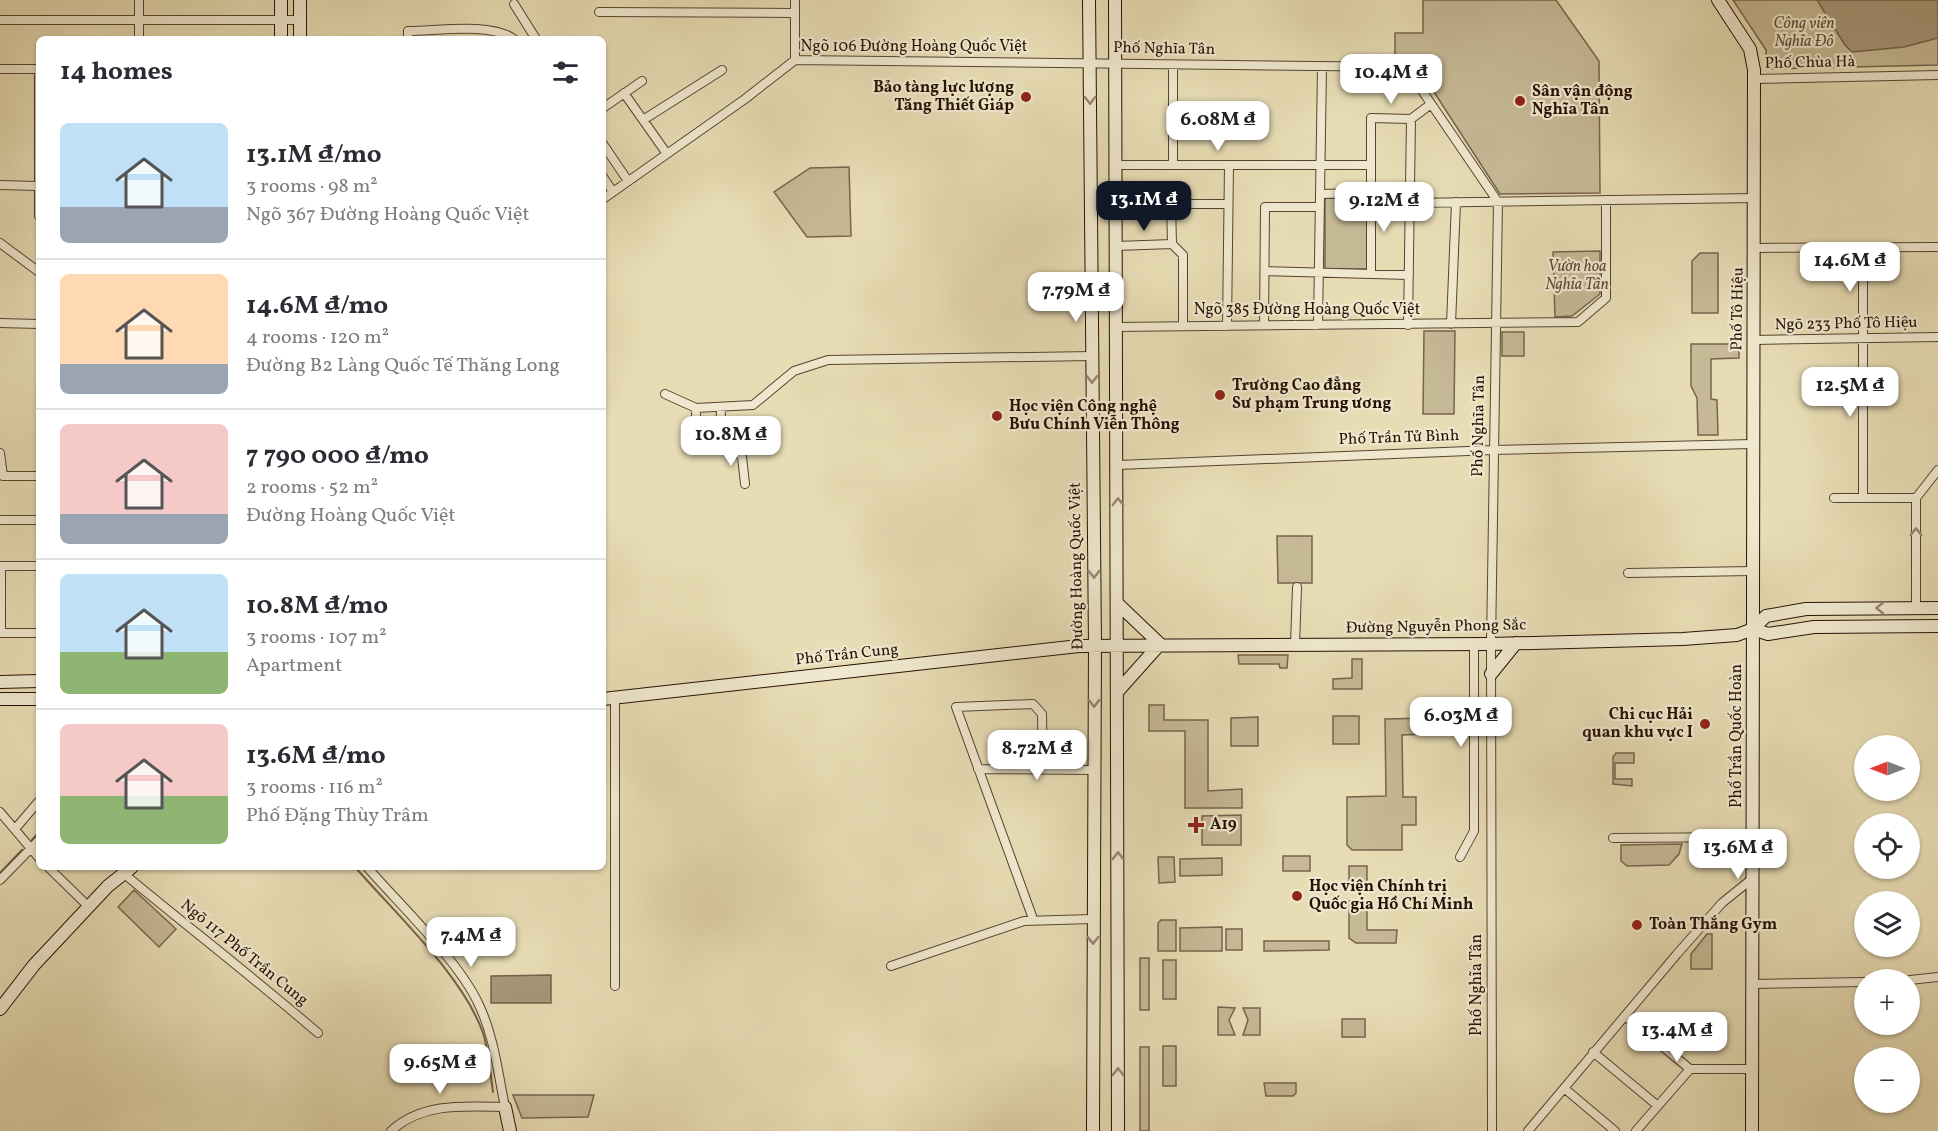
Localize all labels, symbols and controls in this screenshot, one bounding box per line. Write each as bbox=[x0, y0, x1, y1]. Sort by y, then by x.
park label: Công viên Nghĩa Đô bbox=[1773, 13, 1835, 53]
street label: Ngõ 106 Đường Hoàng Quốc Việt bbox=[801, 36, 1028, 58]
street label: Phố Nghĩa Tân bbox=[1113, 37, 1215, 61]
street label: Phố Chùa Hà bbox=[1764, 51, 1856, 75]
text: 14 homes bbox=[60, 54, 173, 90]
pin: 10.4M ₫ bbox=[1336, 54, 1446, 105]
icon: filters bbox=[549, 56, 582, 89]
text: 10.4M ₫ bbox=[1354, 59, 1428, 87]
place label: Bảo tàng lực lượng Tăng Thiết Giáp bbox=[873, 77, 1014, 117]
place label: Sân vận động Nghĩa Tân bbox=[1532, 81, 1633, 121]
marker: Bảo tàng lực lượng Tăng Thiết Giáp bbox=[1019, 90, 1033, 104]
marker: Sân vận động Nghĩa Tân bbox=[1513, 94, 1527, 108]
one-way arrow bbox=[1084, 96, 1096, 105]
pin: 6.08M ₫ bbox=[1163, 101, 1273, 152]
text: 6.08M ₫ bbox=[1180, 106, 1256, 134]
text: 13.1M ₫/mo bbox=[246, 137, 382, 173]
icon: home bbox=[108, 147, 180, 219]
text: 3 rooms · 98 m² bbox=[246, 173, 378, 201]
pin: 13.1M ₫ bbox=[1089, 181, 1199, 232]
pin: 9.12M ₫ bbox=[1329, 182, 1439, 233]
text: 13.1M ₫ bbox=[1110, 186, 1178, 214]
text: 9.12M ₫ bbox=[1349, 187, 1419, 215]
text: Ngõ 367 Đường Hoàng Quốc Việt bbox=[246, 201, 529, 229]
pin: 14.6M ₫ bbox=[1795, 242, 1905, 293]
text: 14.6M ₫ bbox=[1814, 247, 1886, 275]
park label: Vườn hoa Nghĩa Tân bbox=[1545, 256, 1609, 296]
street label: Phố Tô Hiệu bbox=[1726, 267, 1750, 351]
pin: 7.79M ₫ bbox=[1021, 272, 1131, 323]
text: 7.79M ₫ bbox=[1042, 277, 1110, 305]
text: 14.6M ₫/mo bbox=[246, 288, 388, 324]
icon: home bbox=[108, 298, 180, 370]
street label: Ngõ 385 Đường Hoàng Quốc Việt bbox=[1194, 299, 1421, 321]
street label: Ngõ 233 Phố Tô Hiệu bbox=[1774, 312, 1918, 336]
text: 4 rooms · 120 m² bbox=[246, 324, 389, 352]
text: Đường B2 Làng Quốc Tế Thăng Long bbox=[246, 352, 560, 380]
pin: 12.5M ₫ bbox=[1795, 367, 1905, 418]
text: 12.5M ₫ bbox=[1815, 372, 1885, 400]
one-way arrow bbox=[1086, 375, 1098, 384]
place label: Trường Cao đẳng Sư phạm Trung ương bbox=[1232, 375, 1392, 415]
street label: Phố Nghĩa Tân bbox=[1467, 375, 1491, 477]
marker: Trường Cao đẳng Sư phạm Trung ương bbox=[1213, 388, 1227, 402]
place label: Học viện Công nghệ Bưu Chính Viễn Thông bbox=[1009, 396, 1180, 436]
marker: Học viện Công nghệ Bưu Chính Viễn Thông bbox=[990, 409, 1004, 423]
pin: 10.8M ₫ bbox=[676, 416, 786, 467]
text: 10.8M ₫ bbox=[695, 421, 767, 449]
street label: Phố Trần Tử Bình bbox=[1338, 425, 1460, 451]
text: 7 790 000 ₫/mo bbox=[246, 438, 429, 474]
icon: home bbox=[108, 448, 180, 520]
text: 2 rooms · 52 m² bbox=[246, 474, 378, 502]
street label: Đường Hoàng Quốc Việt bbox=[1065, 482, 1089, 650]
one-way arrow bbox=[1112, 498, 1124, 507]
text: Đường Hoàng Quốc Việt bbox=[246, 502, 456, 530]
one-way arrow bbox=[1910, 527, 1922, 536]
one-way arrow bbox=[1088, 570, 1100, 579]
text: 10.8M ₫/mo bbox=[246, 588, 388, 624]
icon: home bbox=[108, 598, 180, 670]
one-way arrow bbox=[1875, 602, 1884, 614]
street label: Đường Nguyễn Phong Sắc bbox=[1346, 614, 1526, 640]
text: 3 rooms · 107 m² bbox=[246, 624, 387, 652]
street label: Phố Trần Cung bbox=[794, 639, 900, 671]
text: Apartment bbox=[246, 652, 342, 680]
street label: Phố Trần Quốc Hoàn bbox=[1726, 664, 1748, 808]
pin: 6.03M ₫ bbox=[1406, 697, 1516, 748]
one-way arrow bbox=[1088, 699, 1100, 708]
text: 6.03M ₫ bbox=[1424, 702, 1498, 730]
place label: Chi cục Hải quan khu vực I bbox=[1582, 704, 1693, 744]
marker: Chi cục Hải quan khu vực I bbox=[1698, 717, 1712, 731]
pin: 8.72M ₫ bbox=[982, 730, 1092, 781]
text: 8.72M ₫ bbox=[1002, 735, 1072, 763]
north arrow bbox=[1854, 735, 1920, 801]
map controls bbox=[1854, 735, 1920, 1113]
text: 13.6M ₫/mo bbox=[246, 738, 386, 774]
icon: home bbox=[108, 748, 180, 820]
text: 3 rooms · 116 m² bbox=[246, 774, 383, 802]
text: Phố Đặng Thùy Trâm bbox=[246, 802, 429, 830]
button: locate bbox=[1854, 813, 1920, 879]
place label: A19 bbox=[1210, 814, 1237, 836]
marker: A19 bbox=[1187, 816, 1205, 834]
pin: 13.6M ₫ bbox=[1683, 829, 1793, 880]
text: 13.6M ₫ bbox=[1703, 834, 1773, 862]
one-way arrow bbox=[1112, 852, 1124, 861]
place label: Học viện Chính trị Quốc gia Hồ Chí Minh bbox=[1309, 876, 1473, 916]
marker: Học viện Chính trị Quốc gia Hồ Chí Minh bbox=[1290, 889, 1304, 903]
button: layers bbox=[1854, 891, 1920, 957]
street label: Ngõ 117 Phố Trần Cung bbox=[175, 895, 313, 1011]
place label: Toàn Thắng Gym bbox=[1649, 914, 1777, 936]
pin: 7.4M ₫ bbox=[422, 917, 520, 968]
marker: Toàn Thắng Gym bbox=[1630, 918, 1644, 932]
text: 7.4M ₫ bbox=[441, 922, 501, 950]
street label: Phố Nghĩa Tân bbox=[1466, 934, 1488, 1036]
one-way arrow bbox=[1087, 936, 1099, 945]
button: + bbox=[1854, 969, 1920, 1035]
pin: 13.4M ₫ bbox=[1622, 1012, 1732, 1063]
text: 13.4M ₫ bbox=[1641, 1017, 1713, 1045]
pin: 9.65M ₫ bbox=[385, 1044, 495, 1095]
button: − bbox=[1854, 1047, 1920, 1113]
text: 9.65M ₫ bbox=[404, 1049, 476, 1077]
one-way arrow bbox=[1112, 1068, 1124, 1077]

